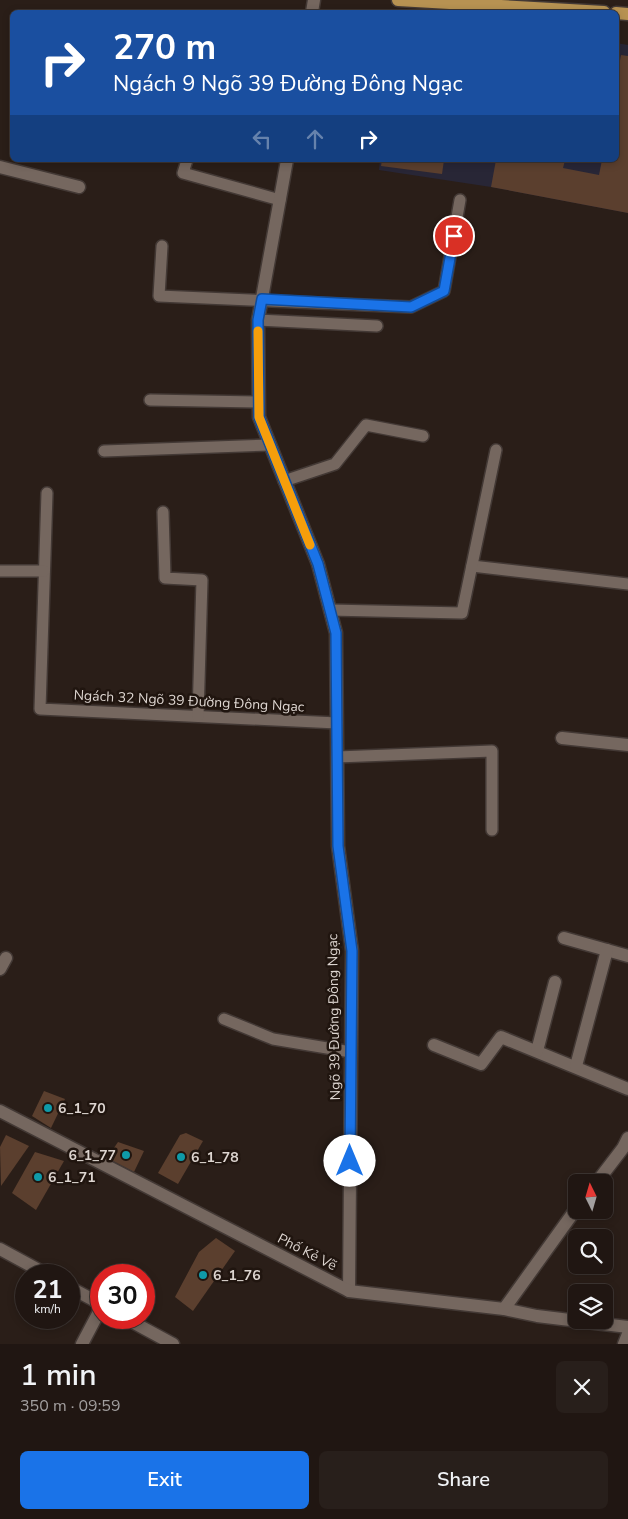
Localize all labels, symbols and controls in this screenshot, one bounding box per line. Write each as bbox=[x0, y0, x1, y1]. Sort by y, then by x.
text: 270 m bbox=[113, 24, 216, 71]
icon: right bbox=[30, 30, 95, 95]
text: Ngách 9 Ngõ 39 Đường Đông Ngạc bbox=[113, 69, 463, 99]
icon: left bbox=[248, 125, 276, 153]
icon: ahead bbox=[301, 125, 329, 153]
icon: right bbox=[354, 125, 382, 153]
pin bbox=[433, 215, 475, 257]
icon: arrive bbox=[440, 222, 468, 250]
street label: Ngách 32 Ngõ 39 Đường Đông Ngạc bbox=[73, 685, 305, 717]
street label: Ngõ 39 Đường Đông Ngạc bbox=[323, 933, 345, 1100]
place label: 6_1_70 bbox=[58, 1099, 106, 1118]
marker: 6_1_70 bbox=[42, 1102, 54, 1114]
position arrow bbox=[323, 1134, 375, 1186]
place label: 6_1_77 bbox=[68, 1146, 116, 1165]
place label: 6_1_78 bbox=[191, 1148, 239, 1167]
marker: 6_1_77 bbox=[120, 1149, 132, 1161]
marker: 6_1_78 bbox=[175, 1151, 187, 1163]
place label: 6_1_71 bbox=[48, 1168, 96, 1187]
marker: 6_1_71 bbox=[32, 1171, 44, 1183]
north arrow bbox=[568, 1174, 612, 1219]
map controls bbox=[568, 1174, 613, 1329]
street label: Phố Kẻ Vẽ bbox=[274, 1229, 340, 1275]
button: search bbox=[568, 1229, 613, 1274]
speed limit sign: 30 bbox=[90, 1264, 155, 1329]
place label: 6_1_76 bbox=[213, 1266, 261, 1285]
marker: 6_1_76 bbox=[197, 1269, 209, 1281]
text: 21 bbox=[32, 1273, 63, 1307]
button: layers bbox=[568, 1284, 613, 1329]
text: km/h bbox=[34, 1301, 61, 1317]
text: 1 min bbox=[20, 1355, 96, 1396]
button: close bbox=[556, 1361, 608, 1413]
text: 350 m · 09:59 bbox=[20, 1395, 121, 1417]
button: Exit bbox=[20, 1451, 309, 1509]
button: Share bbox=[319, 1451, 608, 1509]

